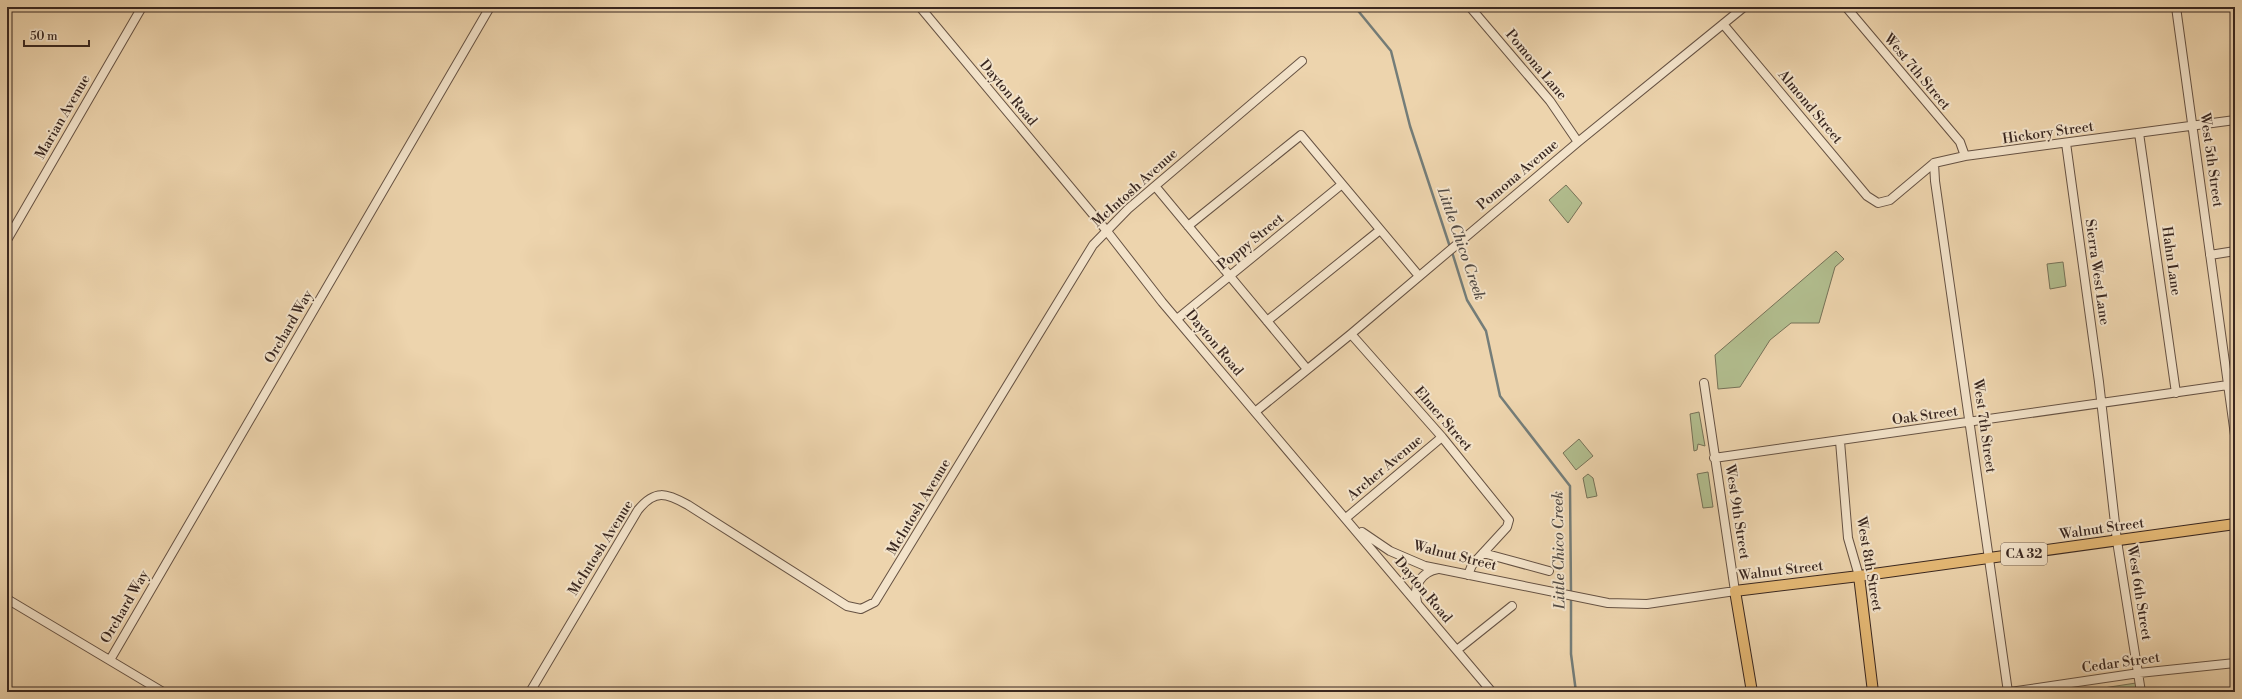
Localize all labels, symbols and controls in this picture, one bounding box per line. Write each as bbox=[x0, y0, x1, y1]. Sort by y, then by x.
scale bar bbox=[24, 22, 89, 48]
street label: Pomona Lane bbox=[1501, 26, 1571, 104]
text: 50 m bbox=[30, 29, 58, 44]
street label: West 7th Street bbox=[1879, 29, 1954, 114]
street label: Dayton Road bbox=[975, 56, 1041, 130]
street label: Almond Street bbox=[1773, 66, 1846, 148]
street label: Marian Avenue bbox=[31, 71, 95, 163]
street label: West 5th Street bbox=[2195, 111, 2227, 208]
street label: Hickory Street bbox=[2001, 118, 2095, 148]
street label: Pomona Avenue bbox=[1473, 136, 1563, 214]
street label: McIntosh Avenue bbox=[1088, 145, 1182, 231]
water label: Little Chico Creek bbox=[1432, 184, 1489, 303]
street label: Poppy Street bbox=[1214, 210, 1288, 274]
street label: Sierra West Lane bbox=[2081, 218, 2113, 326]
street label: Hahn Lane bbox=[2157, 225, 2185, 297]
street label: Orchard Way bbox=[261, 287, 317, 367]
street label: Dayton Road bbox=[1181, 306, 1247, 380]
street label: West 7th Street bbox=[1968, 377, 1999, 474]
street label: Elmer Street bbox=[1410, 383, 1476, 455]
street label: Oak Street bbox=[1891, 402, 1959, 430]
street label: Archer Avenue bbox=[1343, 431, 1426, 505]
street label: McIntosh Avenue bbox=[883, 456, 955, 558]
street label: West 9th Street bbox=[1720, 462, 1753, 561]
water label: Little Chico Creek bbox=[1548, 491, 1570, 610]
street label: McIntosh Avenue bbox=[564, 497, 638, 599]
street label: West 8th Street bbox=[1852, 514, 1886, 613]
street label: Walnut Street bbox=[2058, 514, 2145, 544]
street label: Walnut Street bbox=[1411, 537, 1499, 575]
road number: CA 32 bbox=[2001, 543, 2047, 565]
street label: West 6th Street bbox=[2122, 543, 2155, 642]
street label: Dayton Road bbox=[1390, 553, 1456, 627]
street label: Walnut Street bbox=[1737, 557, 1824, 585]
street label: Orchard Way bbox=[97, 567, 153, 647]
street label: Cedar Street bbox=[2081, 649, 2161, 677]

